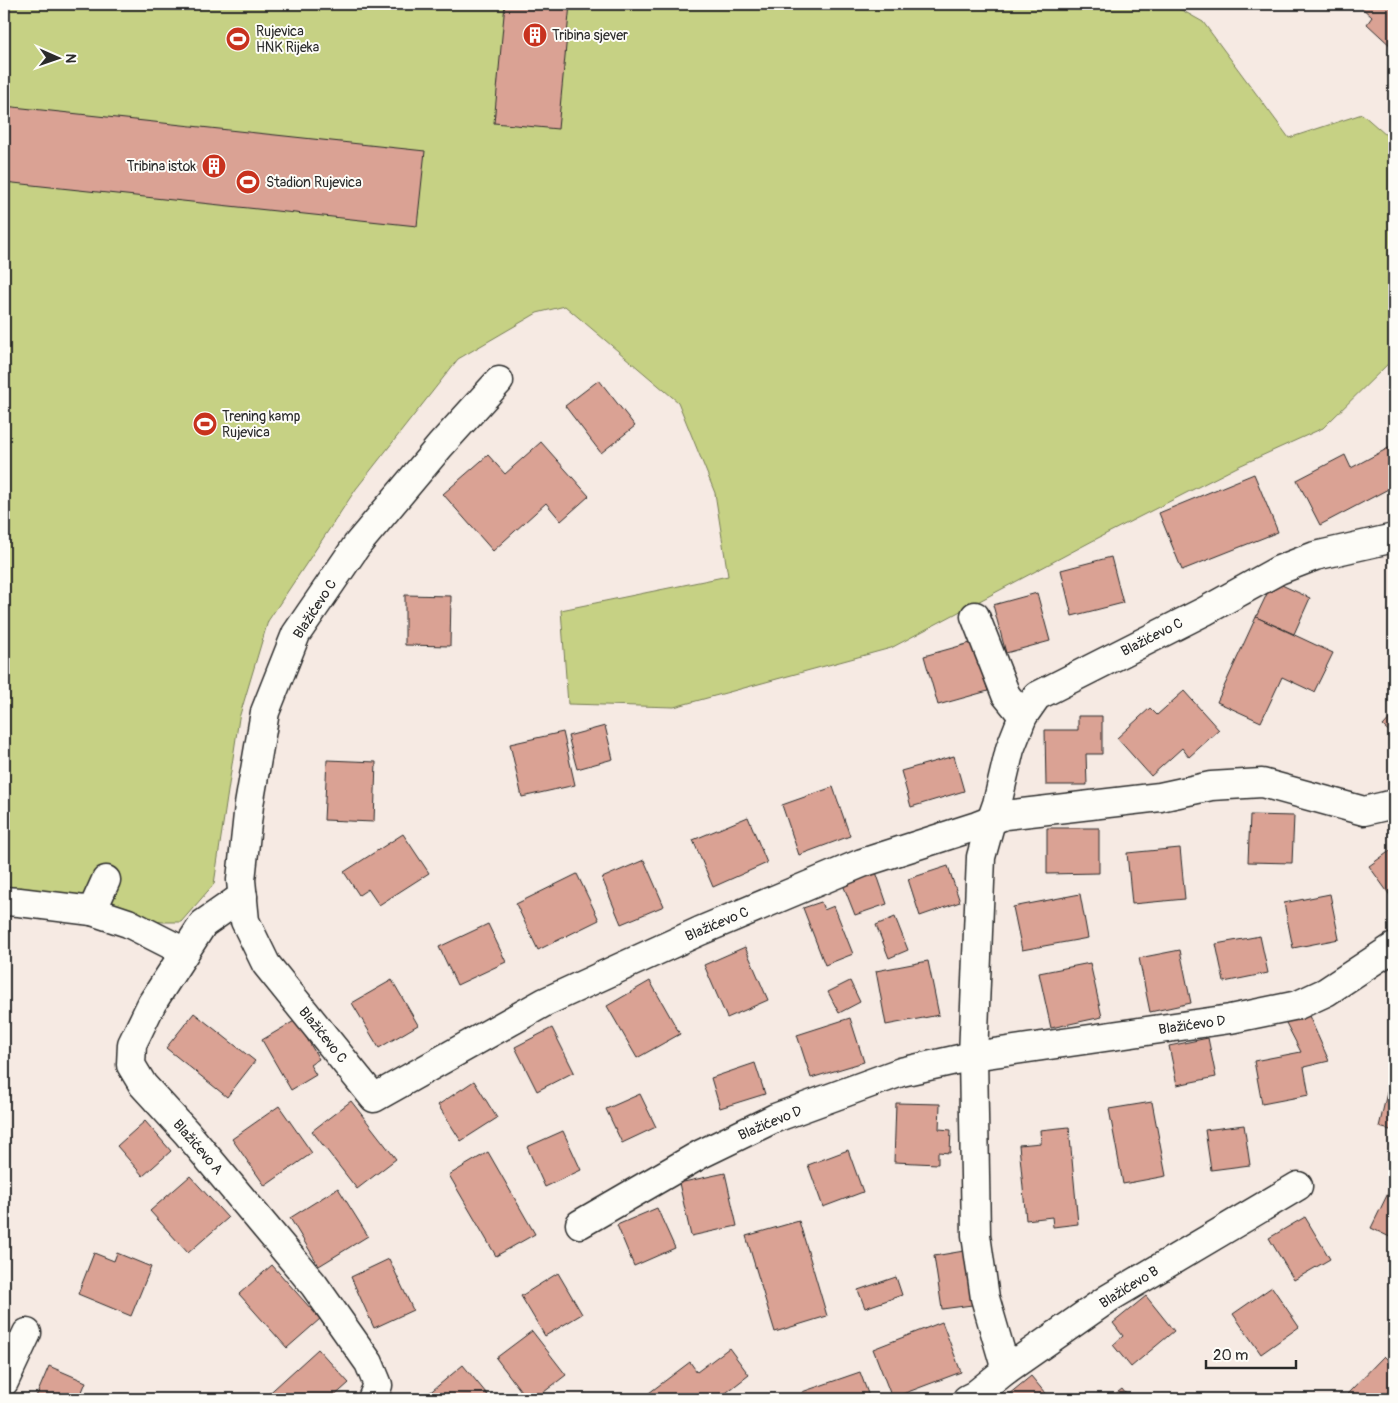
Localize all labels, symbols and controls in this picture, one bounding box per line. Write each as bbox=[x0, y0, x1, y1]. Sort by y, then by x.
building icon: Tribina sjever bbox=[522, 22, 548, 48]
place label: Rujevica HNK Rijeka bbox=[256, 23, 319, 56]
sports icon: Rujevica HNK Rijeka bbox=[225, 26, 251, 52]
place label: Tribina sjever bbox=[552, 27, 628, 44]
north arrow bbox=[32, 32, 82, 82]
text: N bbox=[62, 53, 79, 63]
building icon: Tribina istok bbox=[201, 153, 227, 179]
place label: Tribina istok bbox=[127, 158, 196, 175]
sports icon: Stadion Rujevica bbox=[235, 169, 261, 195]
place label: Stadion Rujevica bbox=[266, 174, 362, 191]
place label: Trening kamp Rujevica bbox=[222, 408, 301, 441]
sports icon: Trening kamp Rujevica bbox=[192, 411, 218, 437]
street label: Blažićevo C bbox=[290, 576, 341, 642]
street label: Blažićevo C bbox=[1118, 614, 1186, 660]
street label: Blažićevo C bbox=[683, 903, 752, 945]
street label: Blažićevo C bbox=[295, 1004, 351, 1067]
street label: Blažićevo D bbox=[1157, 1012, 1227, 1038]
street label: Blažićevo D bbox=[736, 1102, 805, 1144]
street label: Blažićevo A bbox=[169, 1116, 227, 1178]
street label: Blažićevo B bbox=[1096, 1262, 1162, 1312]
scale bar bbox=[1206, 1338, 1296, 1370]
text: 20 m bbox=[1213, 1346, 1248, 1365]

